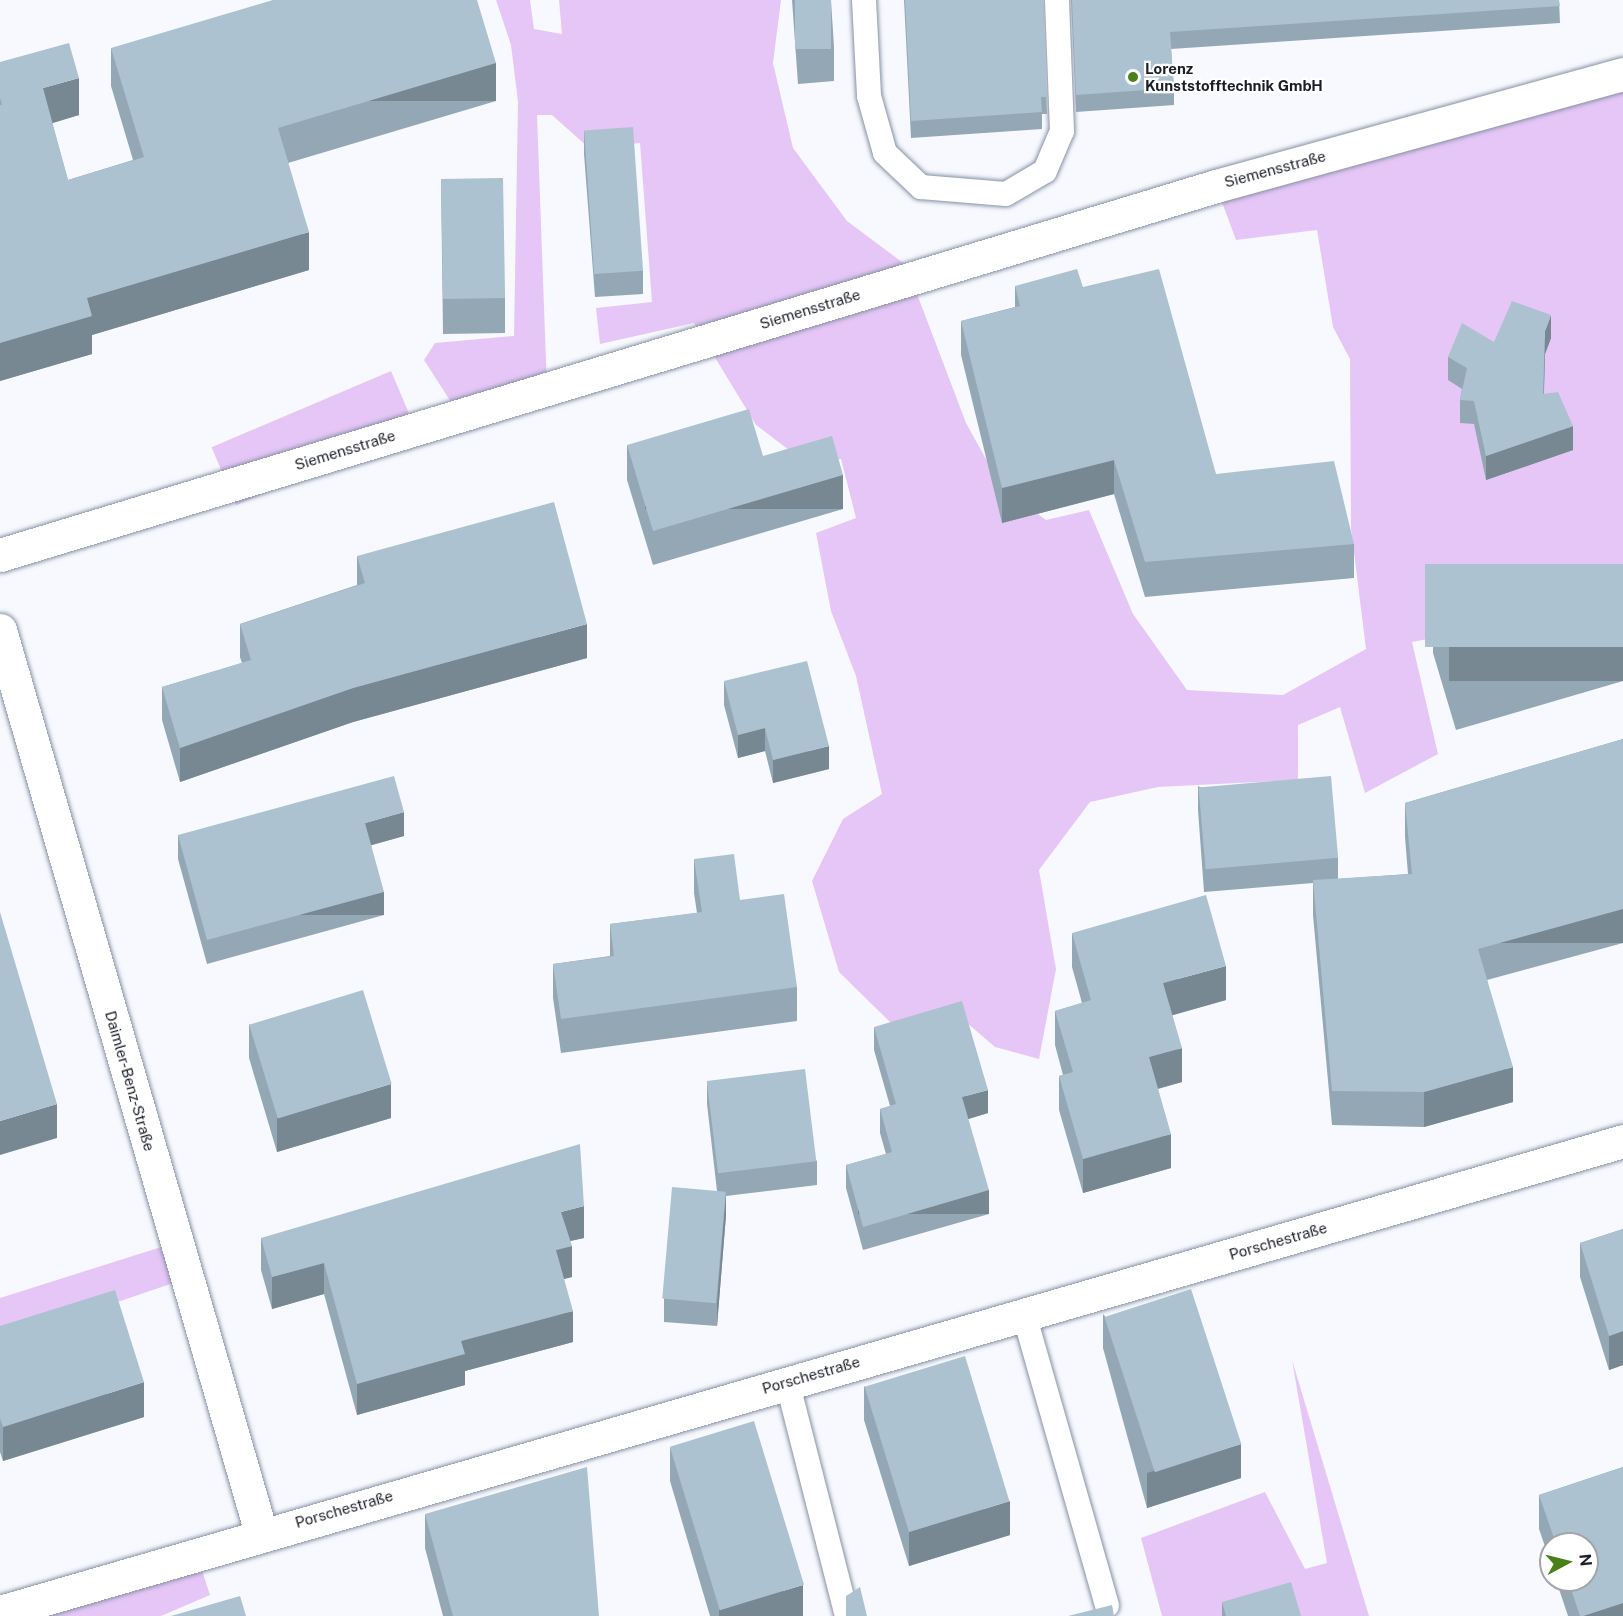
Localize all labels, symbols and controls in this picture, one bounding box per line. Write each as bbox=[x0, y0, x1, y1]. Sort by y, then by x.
place label: Lorenz Kunststofftechnik GmbH bbox=[1145, 59, 1323, 94]
marker: Lorenz Kunststofftechnik GmbH bbox=[1126, 70, 1140, 84]
street label: Siemensstraße bbox=[1222, 147, 1328, 191]
street label: Siemensstraße bbox=[757, 285, 863, 333]
street label: Siemensstraße bbox=[292, 426, 398, 474]
street label: Daimler-Benz-Straße bbox=[101, 1009, 159, 1153]
street label: Porschestraße bbox=[1227, 1218, 1329, 1264]
street label: Porschestraße bbox=[760, 1352, 862, 1398]
street label: Porschestraße bbox=[293, 1486, 395, 1532]
north arrow bbox=[1539, 1532, 1599, 1592]
text: N bbox=[1575, 1553, 1596, 1567]

